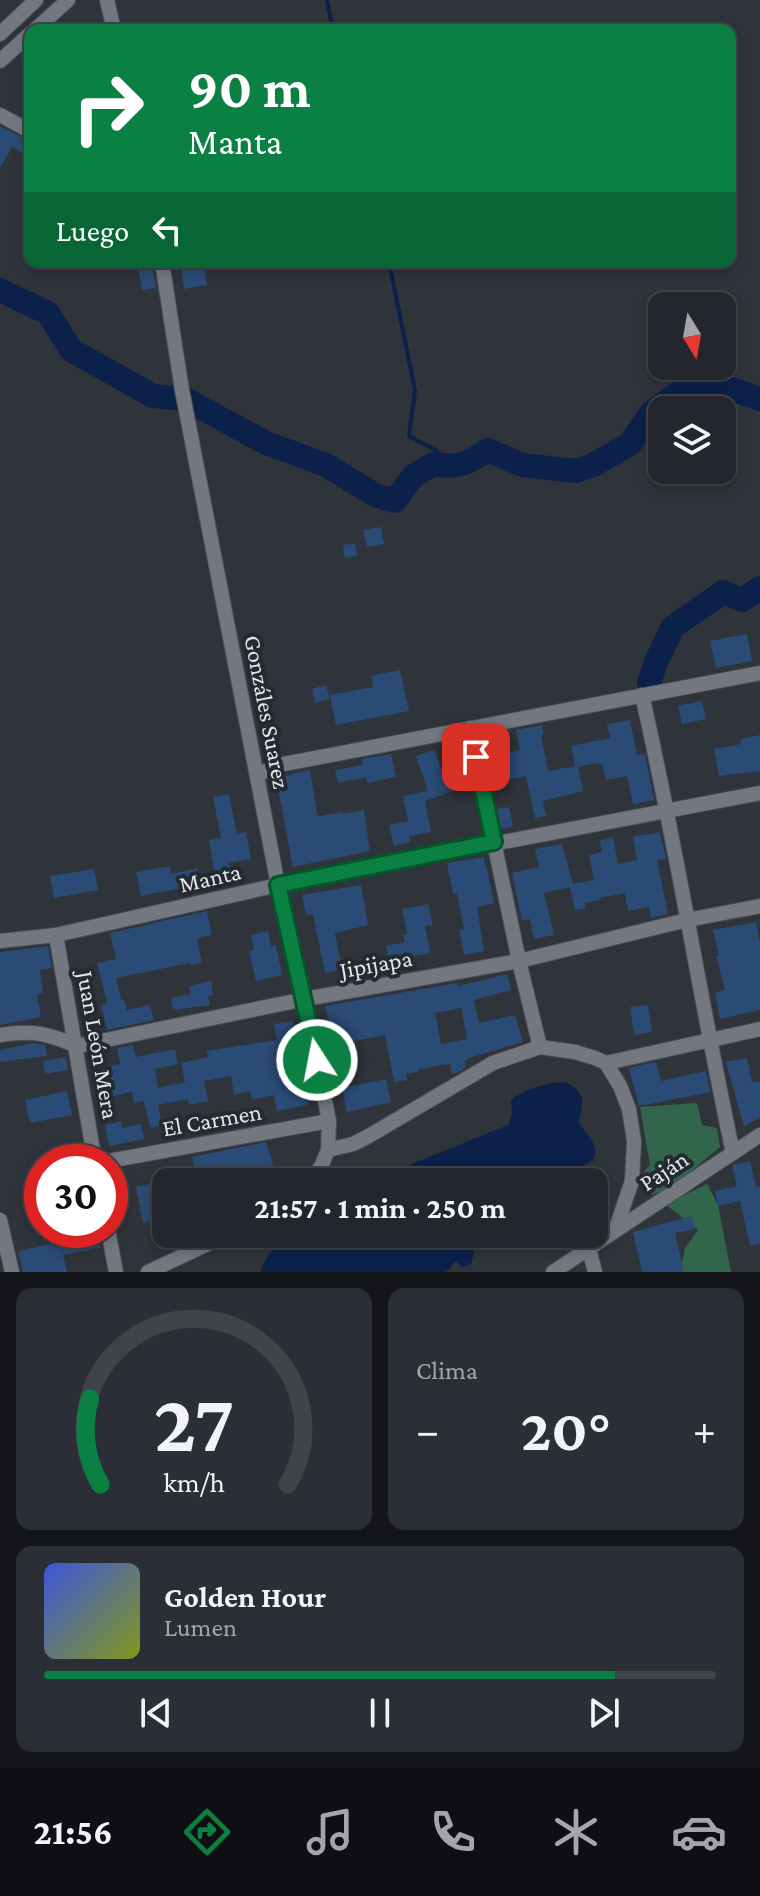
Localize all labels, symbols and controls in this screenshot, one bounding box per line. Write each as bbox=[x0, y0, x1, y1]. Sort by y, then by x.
icon: right bbox=[56, 56, 160, 160]
text: 90 m bbox=[188, 57, 311, 119]
text: Manta bbox=[188, 122, 282, 162]
icon: left bbox=[145, 208, 189, 252]
text: Luego bbox=[56, 214, 129, 247]
north arrow bbox=[648, 292, 736, 380]
map controls bbox=[648, 292, 736, 484]
button: layers bbox=[648, 396, 736, 484]
street label: Gonzáles Suarez bbox=[239, 633, 296, 791]
pin bbox=[442, 723, 510, 791]
icon: arrive bbox=[454, 735, 498, 779]
street label: Manta bbox=[176, 857, 244, 898]
street label: Jipijapa bbox=[336, 944, 414, 984]
street label: Juan León Mera bbox=[72, 967, 125, 1121]
position arrow bbox=[275, 1018, 359, 1102]
street label: El Carmen bbox=[160, 1097, 264, 1142]
speed limit sign: 30 bbox=[24, 1144, 128, 1248]
street label: Paján bbox=[634, 1145, 693, 1196]
text: 21:57 · 1 min · 250 m bbox=[254, 1191, 506, 1224]
text: Clima bbox=[416, 1356, 478, 1385]
text: 27 bbox=[154, 1376, 234, 1469]
text: 20° bbox=[521, 1396, 611, 1463]
text: − bbox=[416, 1406, 439, 1454]
text: + bbox=[693, 1406, 716, 1454]
text: km/h bbox=[163, 1466, 225, 1498]
text: Golden Hour bbox=[164, 1580, 326, 1613]
text: Lumen bbox=[164, 1613, 237, 1642]
icon: previous bbox=[134, 1691, 178, 1735]
icon: pause bbox=[358, 1691, 402, 1735]
icon: next bbox=[582, 1691, 626, 1735]
icon: directions bbox=[179, 1804, 235, 1860]
icon: music bbox=[302, 1804, 358, 1860]
icon: phone bbox=[425, 1804, 481, 1860]
icon: climate bbox=[548, 1804, 604, 1860]
icon: car bbox=[671, 1804, 727, 1860]
text: 21:56 bbox=[33, 1812, 113, 1852]

